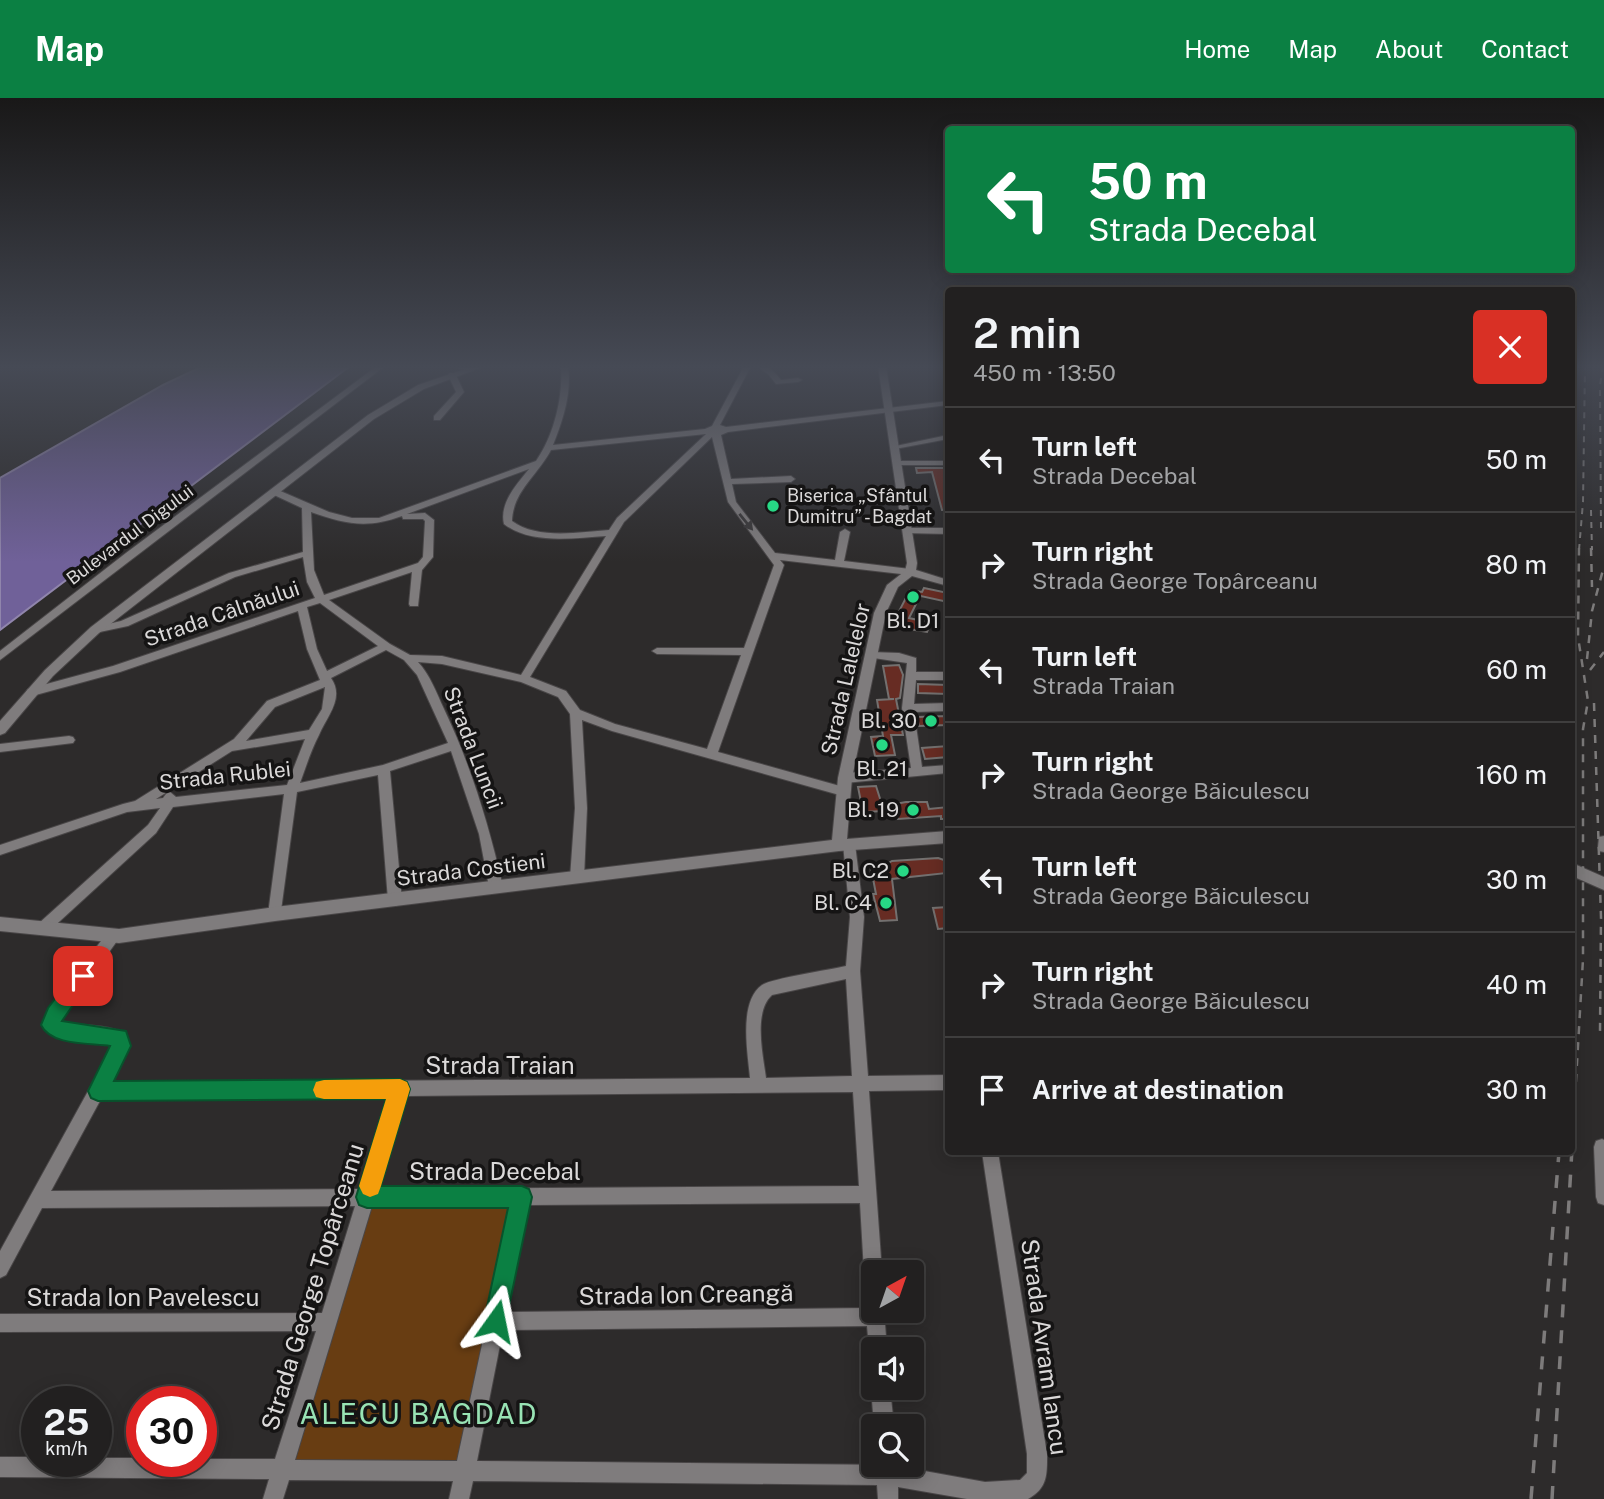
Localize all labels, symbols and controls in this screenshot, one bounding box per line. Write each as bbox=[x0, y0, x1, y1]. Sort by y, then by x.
text: Map bbox=[35, 30, 104, 68]
text: Home bbox=[1184, 35, 1250, 63]
text: Map bbox=[1288, 35, 1337, 63]
text: About bbox=[1375, 35, 1443, 63]
text: Contact bbox=[1481, 35, 1569, 63]
text: 50 m bbox=[1088, 152, 1208, 210]
icon: left bbox=[973, 154, 1064, 245]
text: Strada Decebal bbox=[1088, 211, 1317, 248]
text: 2 min bbox=[973, 308, 1081, 357]
button: close bbox=[1473, 310, 1547, 384]
text: 450 m · 13:50 bbox=[973, 359, 1116, 386]
text: Turn left bbox=[1032, 431, 1137, 462]
icon: left bbox=[973, 441, 1011, 479]
text: 50 m bbox=[1486, 444, 1547, 475]
text: Strada Decebal bbox=[1032, 462, 1197, 489]
street label: Bulevardul Digului bbox=[62, 480, 197, 589]
place label: Biserica „Sfântul Dumitru” - Bagdat bbox=[787, 485, 932, 527]
marker: Biserica „Sfântul Dumitru” - Bagdat bbox=[765, 498, 781, 514]
one-way arrow bbox=[739, 512, 754, 530]
text: Turn right bbox=[1032, 536, 1154, 567]
icon: right bbox=[973, 546, 1011, 584]
text: 80 m bbox=[1486, 549, 1547, 580]
text: Strada George Topârceanu bbox=[1032, 567, 1318, 594]
street label: Strada Câlnăului bbox=[141, 575, 303, 652]
marker: Bl. D1 bbox=[905, 589, 921, 605]
street label: Strada Lalelelor bbox=[816, 600, 875, 757]
place label: Bl. D1 bbox=[886, 608, 940, 633]
text: Turn left bbox=[1032, 641, 1137, 672]
icon: left bbox=[973, 651, 1011, 689]
text: 60 m bbox=[1486, 654, 1547, 685]
text: Strada Traian bbox=[1032, 672, 1175, 699]
street label: Strada Luncii bbox=[439, 683, 508, 812]
place label: Bl. 30 bbox=[861, 708, 917, 733]
marker: Bl. 30 bbox=[923, 713, 939, 729]
marker: Bl. 21 bbox=[874, 737, 890, 753]
text: Turn right bbox=[1032, 746, 1154, 777]
street label: Strada Rublei bbox=[158, 756, 292, 795]
place label: Bl. 21 bbox=[856, 756, 908, 781]
icon: right bbox=[973, 756, 1011, 794]
text: 160 m bbox=[1476, 759, 1547, 790]
text: Strada George Băiculescu bbox=[1032, 777, 1310, 804]
place label: Bl. 19 bbox=[847, 797, 899, 822]
marker: Bl. 19 bbox=[905, 802, 921, 818]
street label: Strada Costieni bbox=[395, 848, 547, 891]
text: Turn left bbox=[1032, 851, 1137, 882]
place label: Bl. C2 bbox=[832, 858, 889, 883]
icon: left bbox=[973, 861, 1011, 899]
marker: Bl. C2 bbox=[895, 863, 911, 879]
text: 30 m bbox=[1486, 864, 1547, 895]
text: Strada George Băiculescu bbox=[1032, 882, 1310, 909]
place label: Bl. C4 bbox=[814, 890, 872, 915]
marker: Bl. C4 bbox=[878, 895, 894, 911]
pin bbox=[53, 946, 113, 1006]
text: Turn right bbox=[1032, 956, 1154, 987]
icon: arrive bbox=[64, 957, 102, 995]
icon: right bbox=[973, 966, 1011, 1004]
text: 40 m bbox=[1486, 969, 1547, 1000]
text: Strada George Băiculescu bbox=[1032, 987, 1310, 1014]
street label: Strada Traian bbox=[425, 1051, 575, 1079]
icon: arrive bbox=[973, 1071, 1011, 1109]
text: Arrive at destination bbox=[1032, 1074, 1284, 1105]
text: 30 m bbox=[1486, 1074, 1547, 1105]
street label: Strada George Topârceanu bbox=[255, 1140, 369, 1433]
street label: Strada Decebal bbox=[409, 1157, 581, 1185]
street label: Strada Avram Iancu bbox=[1016, 1237, 1074, 1457]
north arrow bbox=[861, 1260, 924, 1323]
map controls bbox=[861, 1260, 924, 1477]
street label: Strada Ion Creangă bbox=[578, 1278, 794, 1310]
street label: Strada Ion Pavelescu bbox=[26, 1283, 260, 1311]
position arrow bbox=[459, 1284, 533, 1358]
button: sound bbox=[861, 1337, 924, 1400]
speed limit sign: 30 bbox=[126, 1386, 217, 1477]
district label: ALECU BAGDAD bbox=[299, 1397, 539, 1430]
text: 25 bbox=[44, 1402, 89, 1443]
button: search bbox=[861, 1414, 924, 1477]
text: km/h bbox=[45, 1438, 88, 1459]

